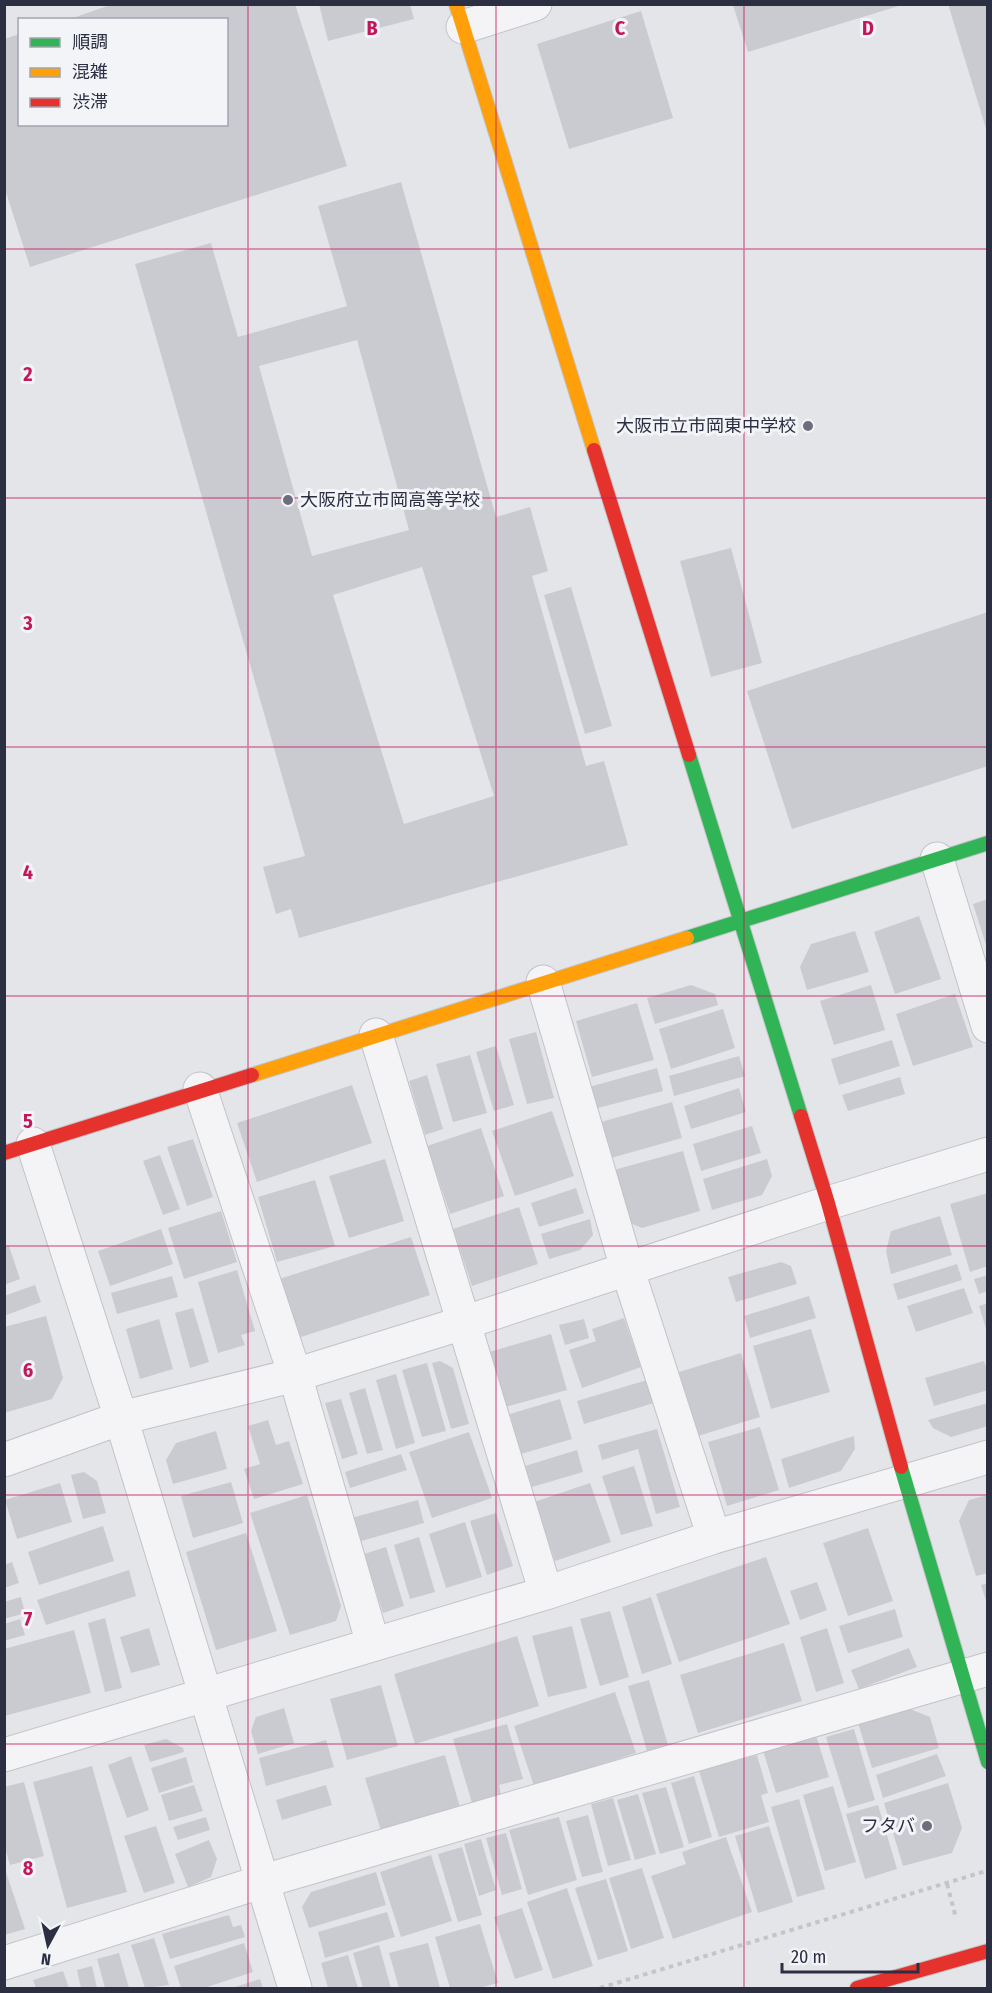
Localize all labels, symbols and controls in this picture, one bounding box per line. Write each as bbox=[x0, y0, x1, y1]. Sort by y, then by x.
text: B bbox=[366, 16, 378, 40]
text: C bbox=[615, 16, 626, 40]
text: D bbox=[862, 16, 874, 40]
legend bbox=[18, 18, 228, 126]
text: 順調 bbox=[72, 31, 108, 53]
text: 混雑 bbox=[72, 61, 108, 83]
text: 渋滞 bbox=[72, 91, 108, 113]
text: 2 bbox=[22, 362, 33, 386]
place label: 大阪市立市岡東中学校 bbox=[616, 415, 796, 437]
marker: 大阪市立市岡東中学校 bbox=[801, 419, 815, 433]
place label: 大阪府立市岡高等学校 bbox=[300, 489, 480, 511]
marker: 大阪府立市岡高等学校 bbox=[281, 493, 295, 507]
text: 3 bbox=[22, 611, 33, 635]
text: 4 bbox=[23, 860, 33, 884]
text: 5 bbox=[23, 1109, 33, 1133]
text: 6 bbox=[23, 1358, 33, 1382]
text: 7 bbox=[24, 1607, 33, 1631]
place label: フタバ bbox=[861, 1815, 915, 1837]
marker: フタバ bbox=[920, 1819, 934, 1833]
text: 8 bbox=[23, 1856, 34, 1880]
north arrow bbox=[18, 1915, 78, 1975]
scale bar bbox=[782, 1936, 918, 1974]
text: 20 m bbox=[791, 1946, 826, 1968]
text: N bbox=[40, 1949, 52, 1969]

